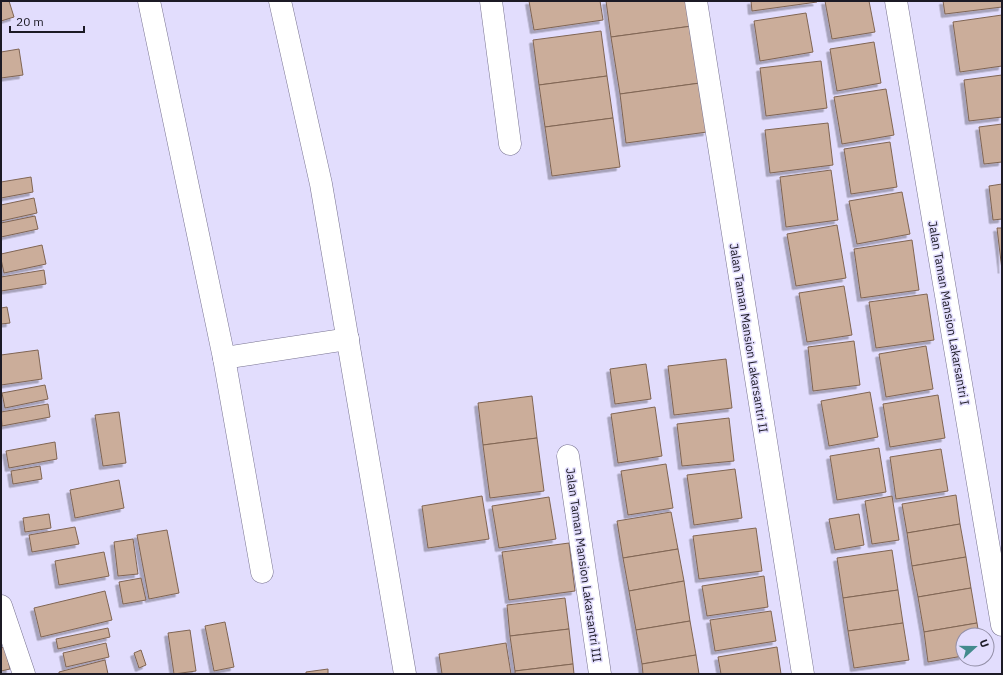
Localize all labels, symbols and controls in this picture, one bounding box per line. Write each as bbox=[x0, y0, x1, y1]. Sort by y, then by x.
scale bar bbox=[10, 8, 84, 34]
text: 20 m bbox=[16, 14, 44, 29]
street label: Jalan Taman Mansion Lakarsantri I bbox=[925, 220, 973, 406]
street label: Jalan Taman Mansion Lakarsantri II bbox=[727, 242, 771, 434]
street label: Jalan Taman Mansion Lakarsantri III bbox=[563, 467, 605, 663]
north arrow bbox=[955, 627, 995, 667]
text: U bbox=[976, 637, 992, 649]

